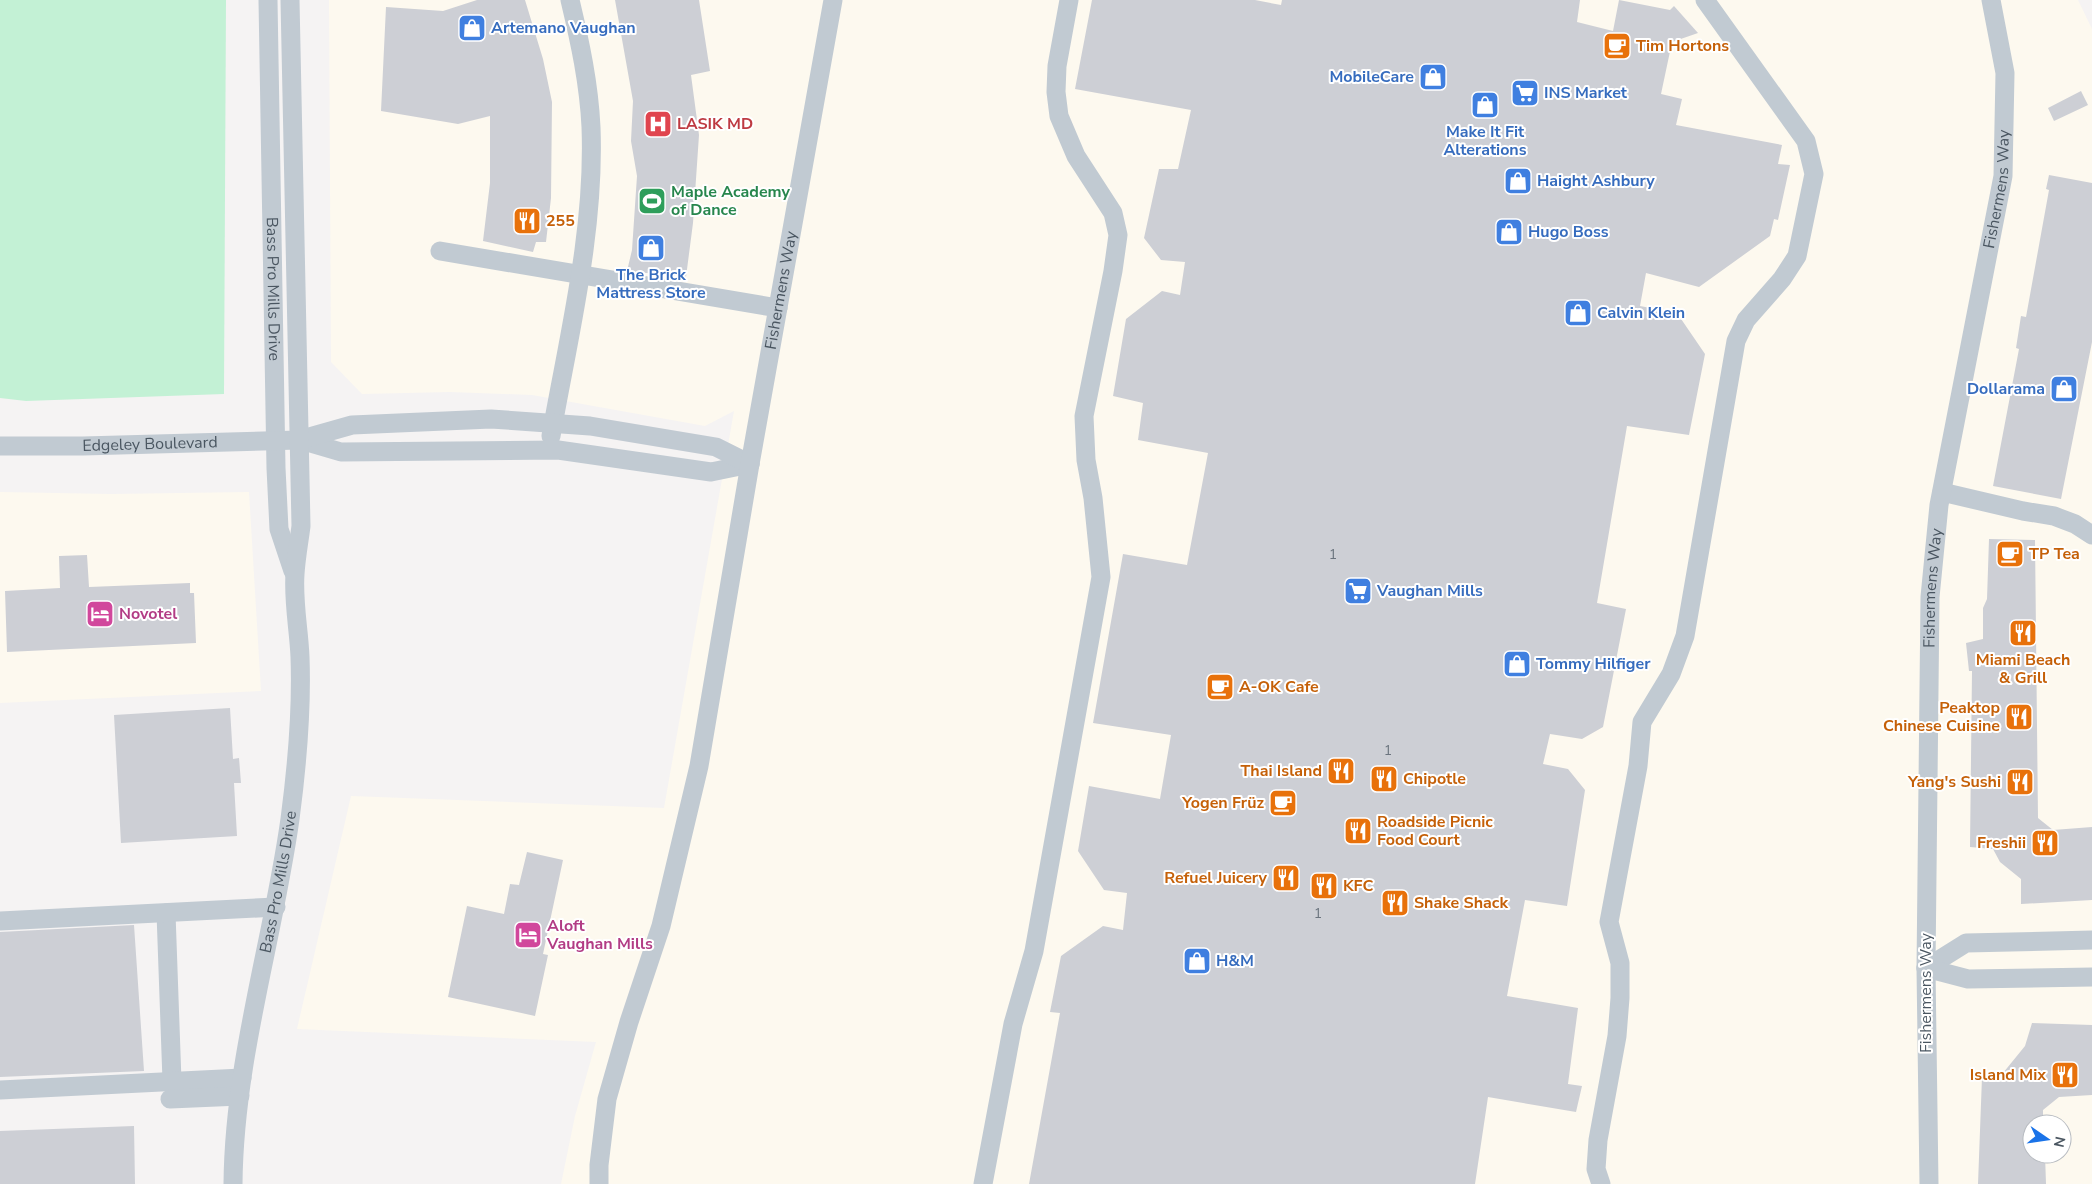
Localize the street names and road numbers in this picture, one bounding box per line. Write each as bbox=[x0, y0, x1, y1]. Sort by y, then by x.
street label: Fishermens Way bbox=[1978, 129, 2015, 250]
street label: Bass Pro Mills Drive bbox=[261, 217, 285, 361]
street label: Fishermens Way bbox=[760, 228, 803, 351]
street label: Edgeley Boulevard bbox=[82, 431, 218, 457]
street label: Fishermens Way bbox=[1918, 527, 1948, 648]
street label: Bass Pro Mills Drive bbox=[255, 810, 302, 955]
street label: Fishermens Way bbox=[1915, 932, 1937, 1053]

